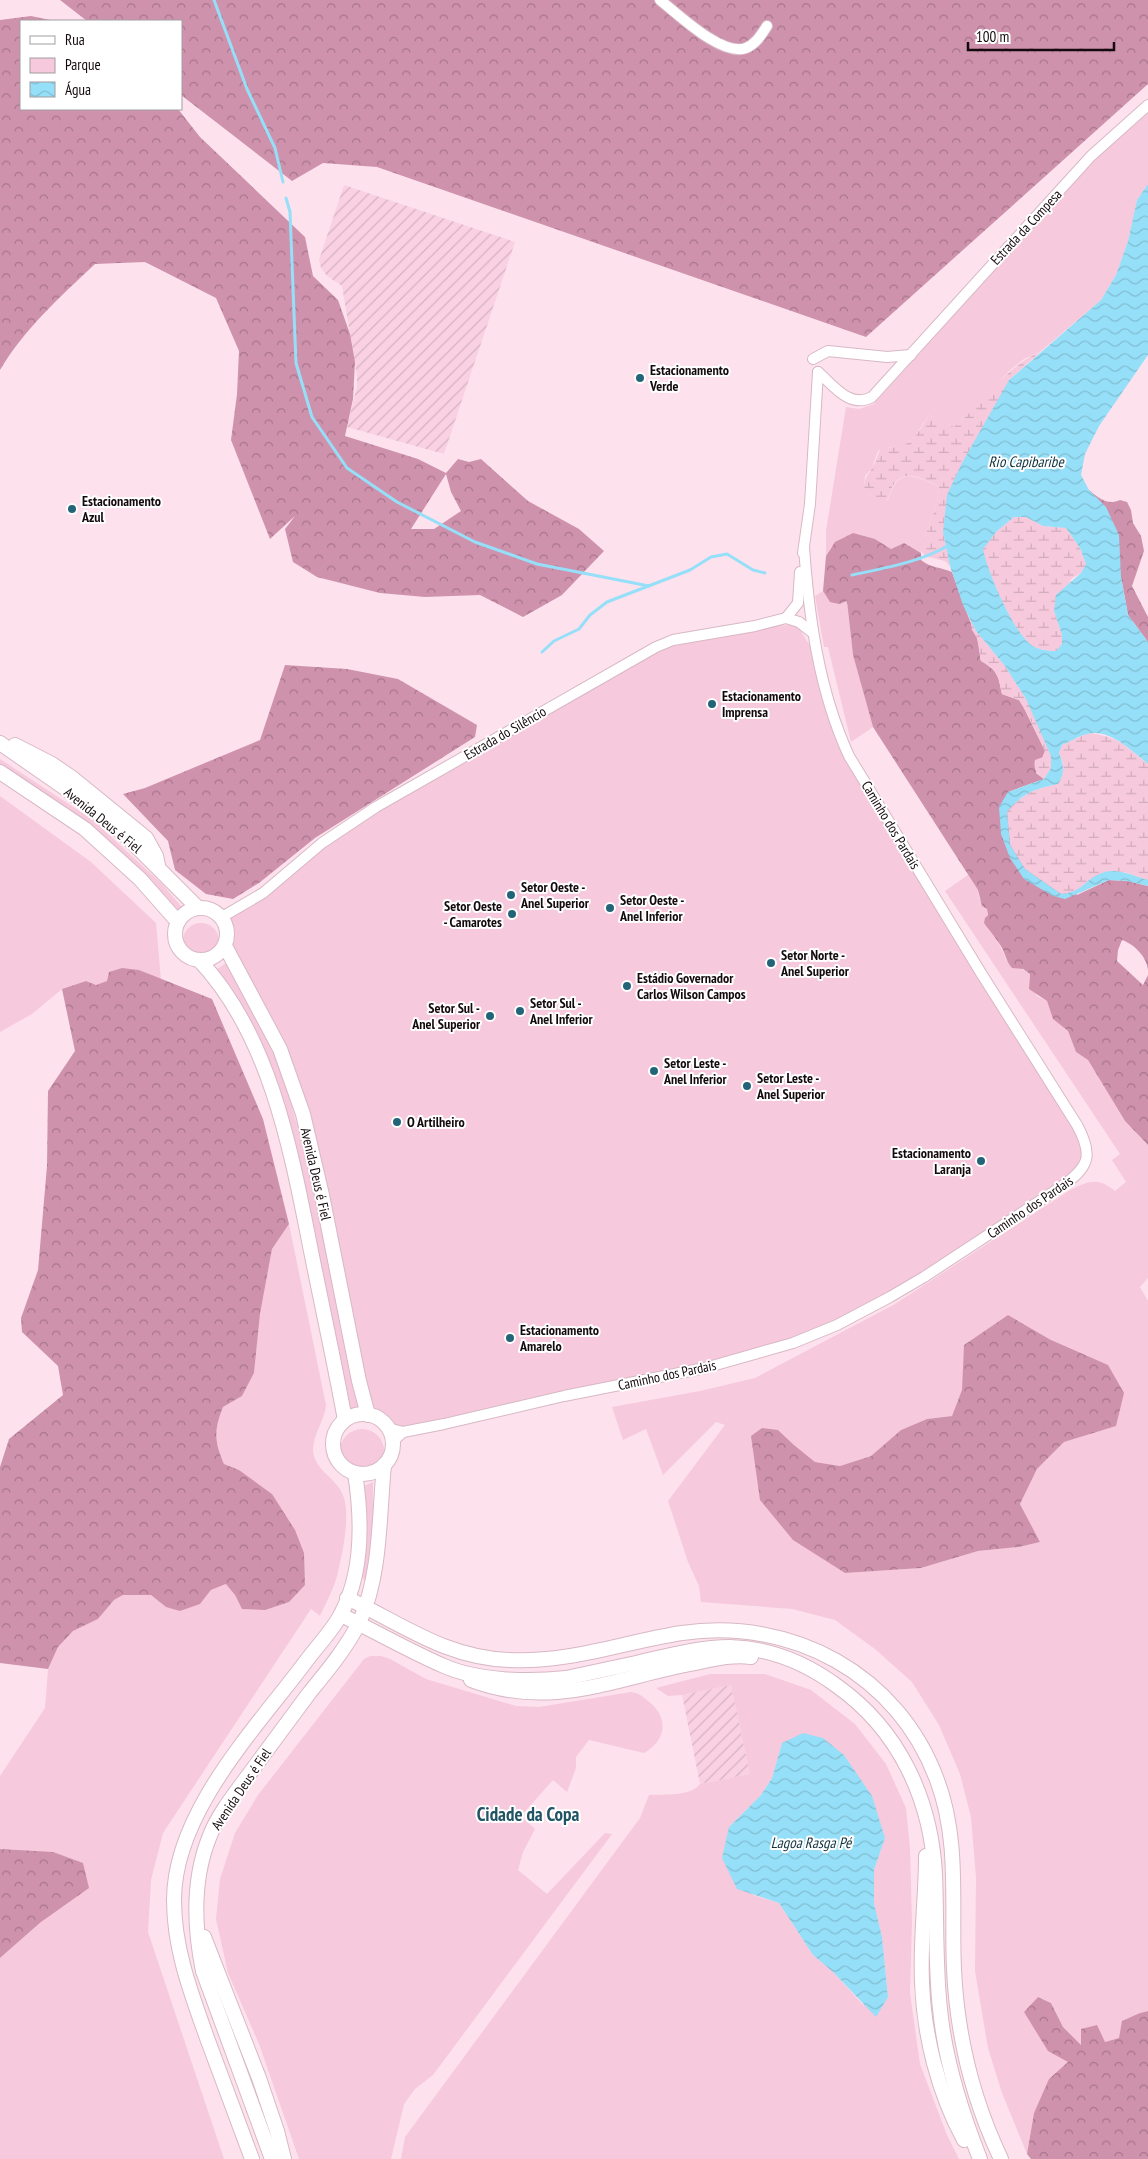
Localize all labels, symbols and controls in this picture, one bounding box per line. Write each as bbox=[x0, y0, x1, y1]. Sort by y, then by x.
legend bbox=[20, 20, 182, 110]
scale bar bbox=[968, 20, 1114, 52]
text: 100 m bbox=[976, 27, 1009, 46]
text: Rua bbox=[65, 30, 85, 49]
text: Parque bbox=[65, 55, 101, 74]
text: Água bbox=[65, 80, 91, 99]
street label: Estrada da Compesa bbox=[986, 186, 1066, 268]
place label: Estacionamento Verde bbox=[649, 361, 729, 395]
marker: Estacionamento Verde bbox=[634, 372, 646, 384]
water label: Rio Capibaribe bbox=[988, 452, 1064, 471]
place label: Estacionamento Azul bbox=[81, 492, 161, 526]
marker: Estacionamento Azul bbox=[66, 503, 78, 515]
place label: Estacionamento Imprensa bbox=[722, 687, 801, 721]
marker: Estacionamento Imprensa bbox=[706, 698, 718, 710]
street label: Estrada do Silêncio bbox=[461, 702, 549, 764]
street label: Caminho dos Pardais bbox=[858, 778, 925, 873]
street label: Avenida Deus é Fiel bbox=[61, 783, 146, 857]
place label: Setor Oeste - Anel Superior bbox=[520, 878, 590, 912]
marker: Setor Oeste - Anel Superior bbox=[505, 889, 517, 901]
place label: Setor Oeste - Anel Inferior bbox=[619, 891, 684, 925]
place label: Setor Oeste - Camarotes bbox=[444, 897, 502, 931]
marker: Setor Oeste - Anel Inferior bbox=[604, 902, 616, 914]
marker: Setor Oeste - Camarotes bbox=[506, 908, 518, 920]
place label: Setor Norte - Anel Superior bbox=[780, 946, 850, 980]
marker: Setor Norte - Anel Superior bbox=[765, 957, 777, 969]
place label: Estádio Governador Carlos Wilson Campos bbox=[637, 969, 746, 1003]
marker: Estádio Governador Carlos Wilson Campos bbox=[621, 980, 633, 992]
place label: Setor Sul - Anel Inferior bbox=[529, 994, 593, 1028]
place label: Setor Sul - Anel Superior bbox=[411, 999, 481, 1033]
marker: Setor Sul - Anel Inferior bbox=[514, 1005, 526, 1017]
marker: Setor Sul - Anel Superior bbox=[484, 1010, 496, 1022]
place label: Setor Leste - Anel Inferior bbox=[663, 1054, 727, 1088]
marker: Setor Leste - Anel Inferior bbox=[648, 1065, 660, 1077]
place label: Setor Leste - Anel Superior bbox=[756, 1069, 826, 1103]
marker: Setor Leste - Anel Superior bbox=[741, 1080, 753, 1092]
place label: O Artilheiro bbox=[407, 1113, 465, 1131]
marker: O Artilheiro bbox=[391, 1116, 403, 1128]
street label: Avenida Deus é Fiel bbox=[297, 1126, 336, 1223]
place label: Estacionamento Laranja bbox=[892, 1144, 971, 1178]
marker: Estacionamento Laranja bbox=[975, 1155, 987, 1167]
street label: Caminho dos Pardais bbox=[984, 1171, 1077, 1242]
place label: Estacionamento Amarelo bbox=[519, 1321, 599, 1355]
marker: Estacionamento Amarelo bbox=[504, 1332, 516, 1344]
street label: Caminho dos Pardais bbox=[616, 1356, 718, 1394]
street label: Avenida Deus é Fiel bbox=[207, 1744, 275, 1833]
district label: Cidade da Copa bbox=[477, 1802, 579, 1826]
water label: Lagoa Rasga Pé bbox=[771, 1833, 853, 1852]

